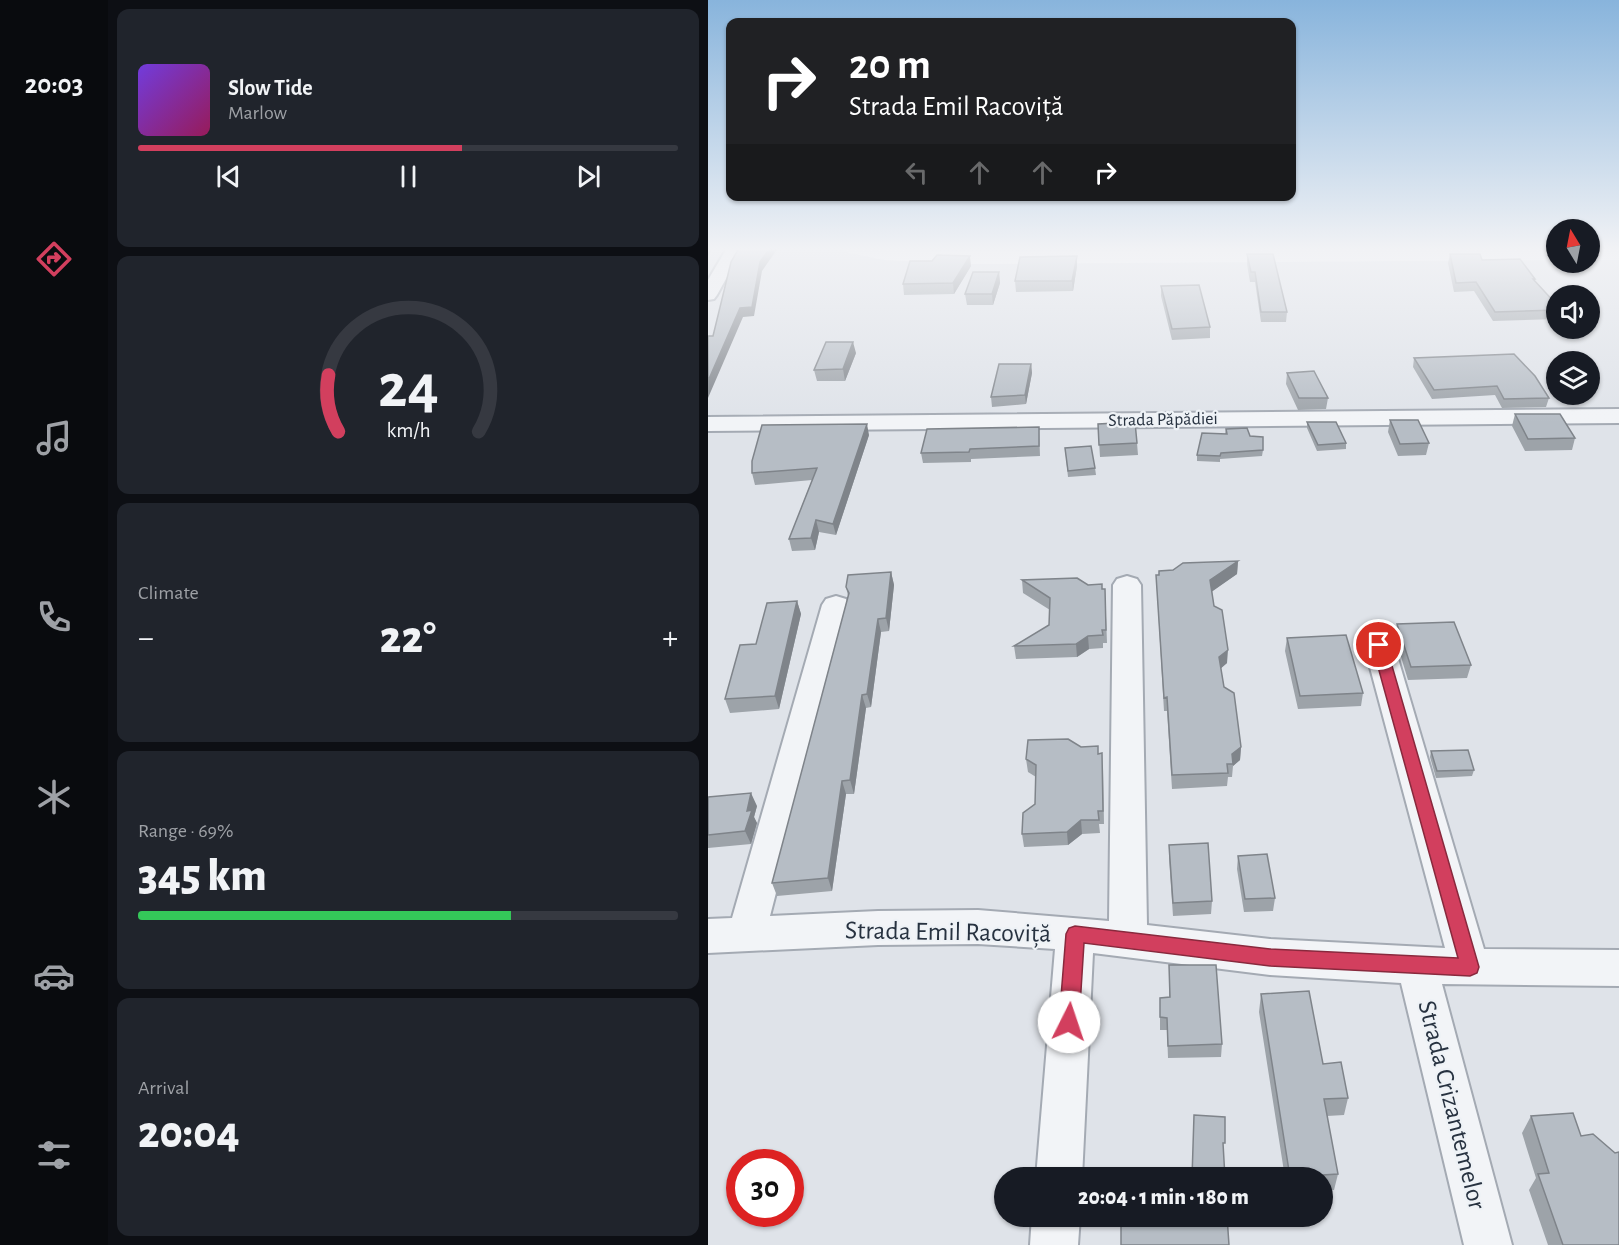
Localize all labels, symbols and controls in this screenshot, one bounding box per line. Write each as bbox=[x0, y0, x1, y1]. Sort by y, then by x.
icon: right bbox=[750, 42, 828, 120]
text: 20 m bbox=[849, 44, 931, 86]
text: 20:03 bbox=[25, 71, 83, 98]
text: Slow Tide bbox=[228, 77, 313, 99]
text: Strada Emil Racoviță bbox=[849, 93, 1063, 120]
text: Marlow bbox=[228, 103, 287, 123]
icon: left bbox=[900, 156, 933, 189]
icon: ahead bbox=[963, 156, 996, 189]
icon: ahead bbox=[1026, 156, 1059, 189]
icon: right bbox=[1089, 156, 1122, 189]
icon: previous bbox=[212, 160, 245, 193]
icon: pause bbox=[392, 160, 425, 193]
icon: next bbox=[572, 160, 605, 193]
north arrow bbox=[1546, 219, 1600, 273]
map controls bbox=[1546, 219, 1600, 405]
icon: directions bbox=[33, 238, 75, 280]
button: sound bbox=[1546, 285, 1600, 339]
button: layers bbox=[1546, 351, 1600, 405]
text: 24 bbox=[378, 356, 438, 418]
street label: Strada Păpădiei bbox=[1108, 410, 1218, 430]
icon: music bbox=[33, 417, 75, 459]
text: km/h bbox=[386, 421, 430, 442]
text: Climate bbox=[138, 583, 199, 603]
icon: phone bbox=[33, 596, 75, 638]
text: 22° bbox=[380, 616, 436, 661]
pin bbox=[1353, 619, 1404, 670]
text: − bbox=[138, 622, 154, 655]
text: + bbox=[662, 622, 678, 655]
icon: arrive bbox=[1362, 628, 1395, 661]
icon: climate bbox=[33, 776, 75, 818]
text: Range · 69% bbox=[138, 821, 233, 841]
text: 345 km bbox=[138, 854, 267, 899]
street label: Strada Emil Racoviță bbox=[845, 917, 1051, 949]
icon: car bbox=[33, 955, 75, 997]
position arrow bbox=[1037, 990, 1101, 1054]
street label: Strada Crizantemelor bbox=[1413, 998, 1491, 1213]
text: Arrival bbox=[138, 1078, 189, 1098]
text: 20:04 bbox=[138, 1111, 240, 1156]
icon: filters bbox=[33, 1134, 75, 1176]
speed limit sign: 30 bbox=[726, 1149, 804, 1227]
text: 20:04 · 1 min · 180 m bbox=[1078, 1186, 1249, 1208]

